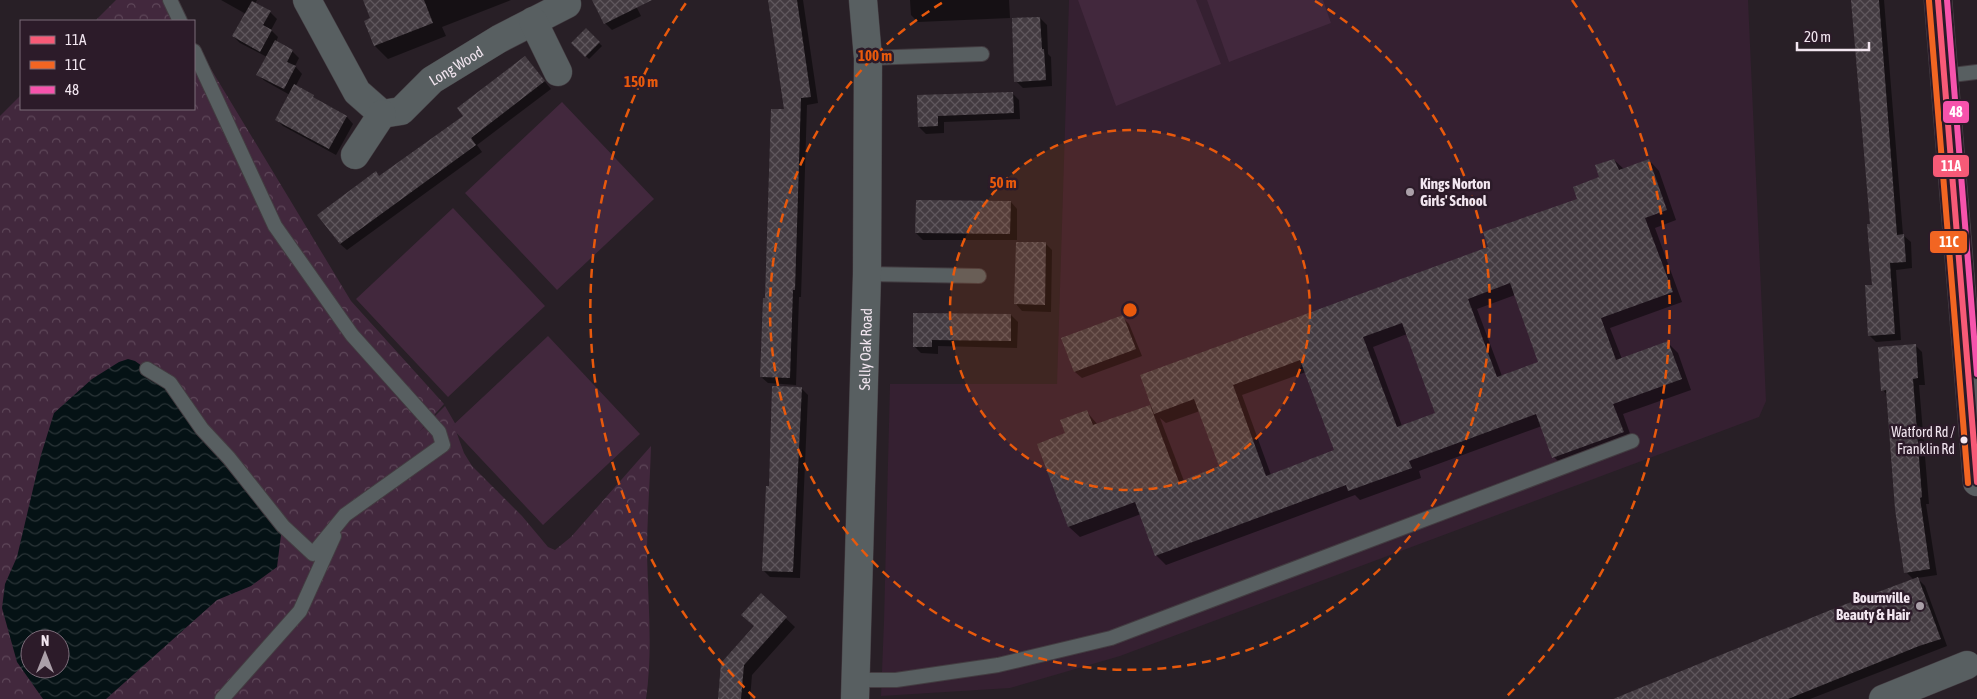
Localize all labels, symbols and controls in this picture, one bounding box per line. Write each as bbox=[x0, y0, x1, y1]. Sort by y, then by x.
legend bbox=[20, 20, 195, 110]
scale bar bbox=[1797, 20, 1870, 52]
text: 20 m bbox=[1804, 28, 1831, 45]
text: 11A bbox=[65, 31, 87, 48]
street label: Long Wood bbox=[426, 42, 486, 88]
text: 100 m bbox=[858, 47, 892, 64]
text: 11C bbox=[65, 56, 86, 73]
text: 150 m bbox=[624, 73, 658, 90]
text: 48 bbox=[65, 81, 79, 98]
line badge: 48 bbox=[1942, 100, 1970, 124]
text: 48 bbox=[1948, 104, 1963, 120]
line badge: 11A bbox=[1932, 154, 1970, 178]
text: 11A bbox=[1941, 158, 1961, 174]
text: 50 m bbox=[990, 174, 1017, 191]
place label: Kings Norton Girls' School bbox=[1420, 175, 1491, 209]
marker: Kings Norton Girls' School bbox=[1404, 186, 1416, 198]
line badge: 11C bbox=[1929, 230, 1968, 254]
text: 11C bbox=[1939, 234, 1959, 250]
centre of rings bbox=[1121, 301, 1139, 319]
street label: Selly Oak Road bbox=[855, 308, 875, 391]
place label: Watford Rd / Franklin Rd bbox=[1891, 424, 1955, 457]
marker: Watford Rd / Franklin Rd bbox=[1959, 435, 1969, 445]
place label: Bournville Beauty & Hair bbox=[1836, 589, 1911, 623]
marker: Bournville Beauty & Hair bbox=[1914, 600, 1926, 612]
north arrow bbox=[20, 629, 70, 679]
text: N bbox=[41, 633, 49, 649]

